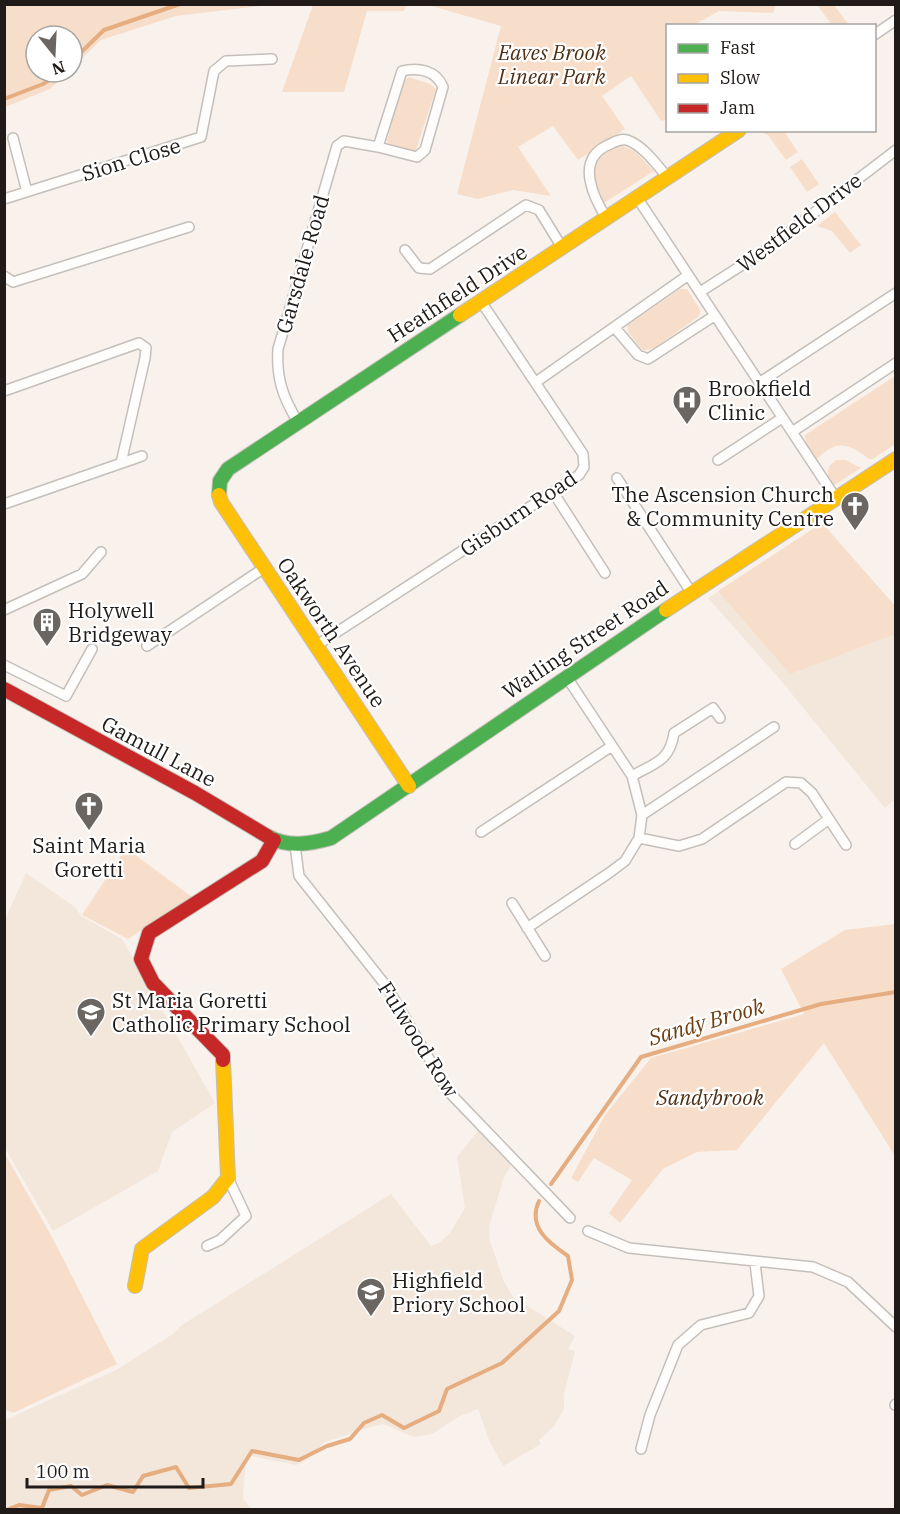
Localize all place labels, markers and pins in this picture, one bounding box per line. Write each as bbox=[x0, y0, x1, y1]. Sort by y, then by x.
place label: Brookfield Clinic bbox=[708, 374, 811, 426]
hospital icon: Brookfield Clinic bbox=[671, 384, 703, 426]
place label: The Ascension Church & Community Centre bbox=[611, 480, 834, 532]
church icon: The Ascension Church & Community Centre bbox=[839, 490, 871, 532]
place label: Holywell Bridgeway bbox=[68, 596, 173, 648]
building icon: Holywell Bridgeway bbox=[31, 606, 63, 648]
church icon: Saint Maria Goretti bbox=[73, 790, 105, 832]
place label: Saint Maria Goretti bbox=[32, 831, 146, 883]
place label: St Maria Goretti Catholic Primary School bbox=[112, 986, 350, 1038]
school or university icon: St Maria Goretti Catholic Primary School bbox=[75, 996, 107, 1038]
place label: Highfield Priory School bbox=[392, 1266, 525, 1318]
school or university icon: Highfield Priory School bbox=[355, 1276, 387, 1318]

